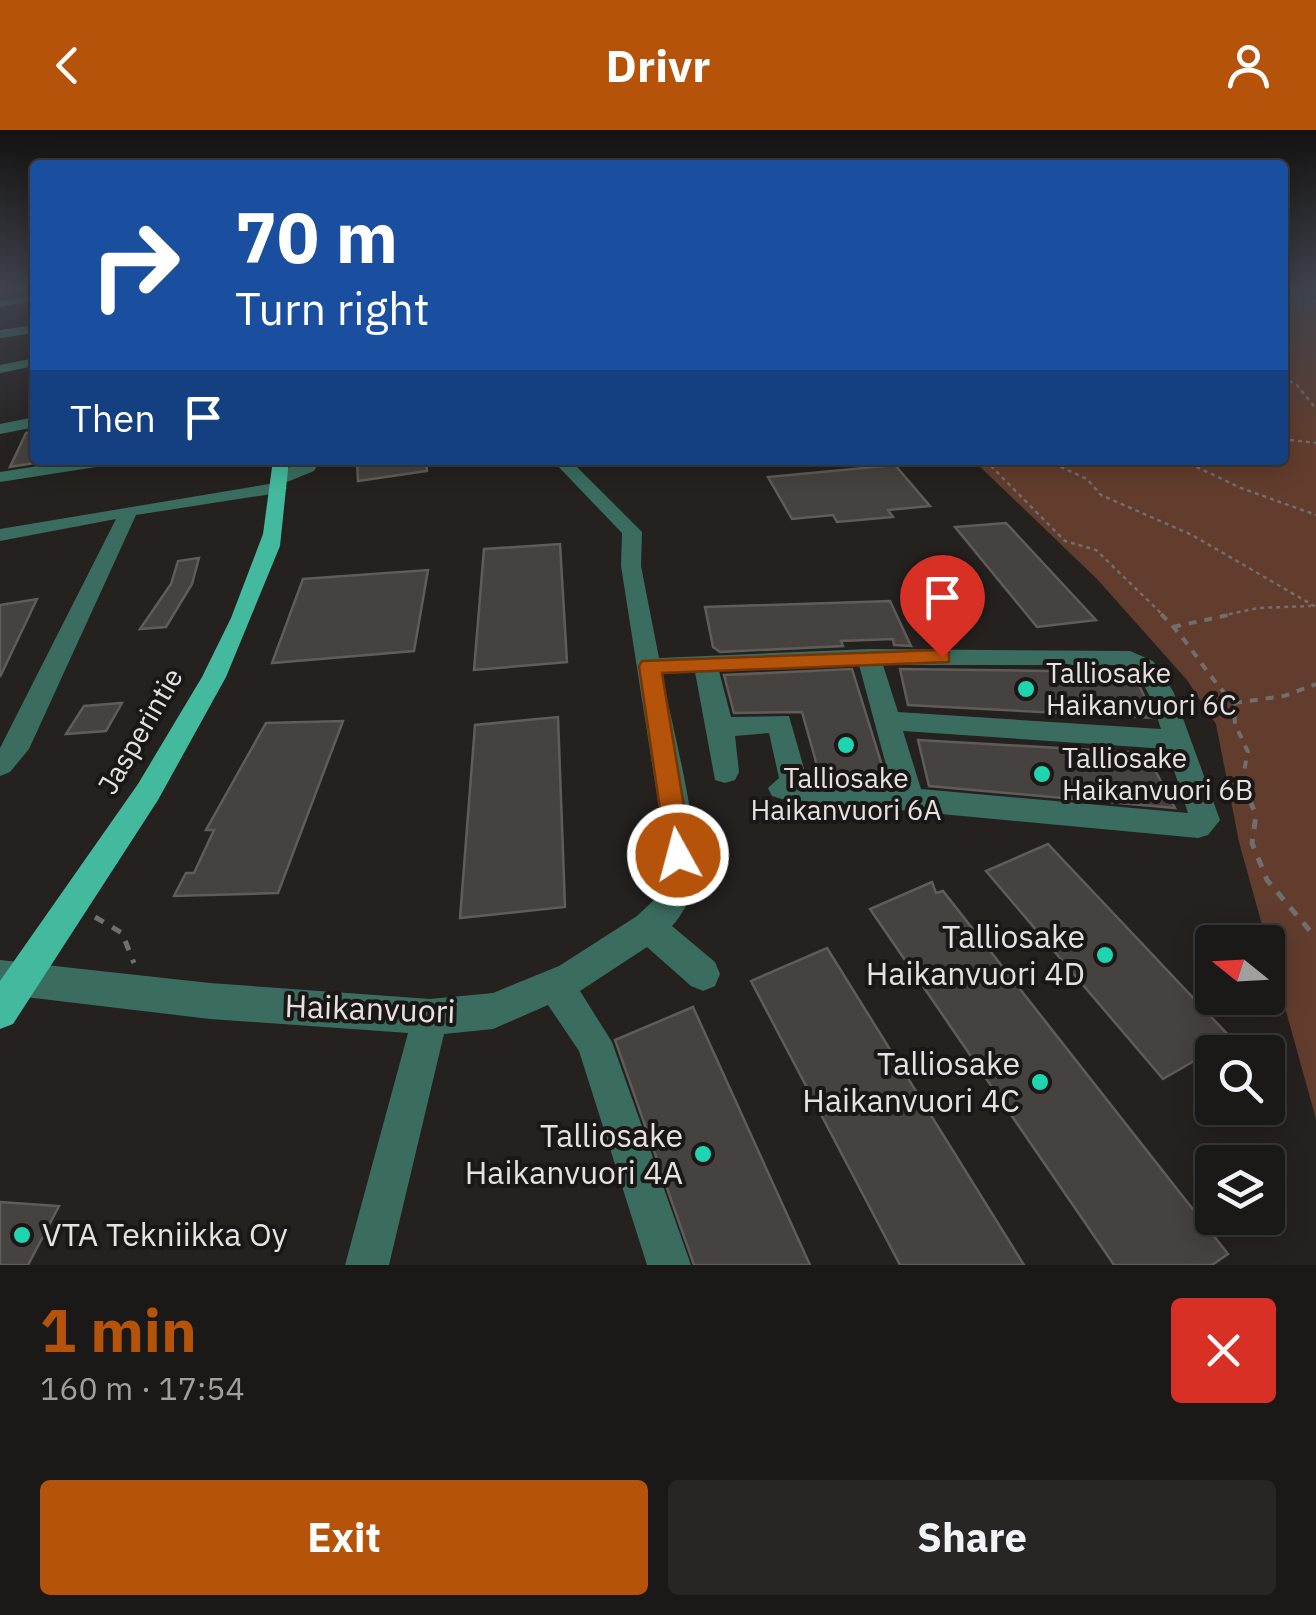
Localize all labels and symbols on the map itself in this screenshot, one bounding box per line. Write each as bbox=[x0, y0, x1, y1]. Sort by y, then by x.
pin bbox=[900, 555, 985, 658]
place label: Talliosake Haikanvuori 6C bbox=[1046, 654, 1236, 723]
street label: Jasperintie bbox=[89, 661, 191, 801]
marker: Talliosake Haikanvuori 6C bbox=[1015, 678, 1037, 700]
marker: Talliosake Haikanvuori 6A bbox=[835, 734, 857, 756]
place label: Talliosake Haikanvuori 6B bbox=[1062, 739, 1253, 808]
place label: Talliosake Haikanvuori 6A bbox=[751, 759, 942, 828]
marker: Talliosake Haikanvuori 6B bbox=[1031, 763, 1053, 785]
position arrow bbox=[626, 803, 730, 907]
place label: Talliosake Haikanvuori 4D bbox=[866, 915, 1085, 994]
north arrow bbox=[1195, 925, 1285, 1015]
marker: Talliosake Haikanvuori 4D bbox=[1094, 944, 1116, 966]
street label: Haikanvuori bbox=[284, 984, 456, 1032]
place label: Talliosake Haikanvuori 4C bbox=[802, 1042, 1020, 1121]
marker: Talliosake Haikanvuori 4C bbox=[1029, 1071, 1051, 1093]
place label: Talliosake Haikanvuori 4A bbox=[465, 1114, 683, 1193]
marker: Talliosake Haikanvuori 4A bbox=[692, 1143, 714, 1165]
place label: VTA Tekniikka Oy bbox=[42, 1213, 288, 1255]
marker: VTA Tekniikka Oy bbox=[11, 1224, 33, 1246]

